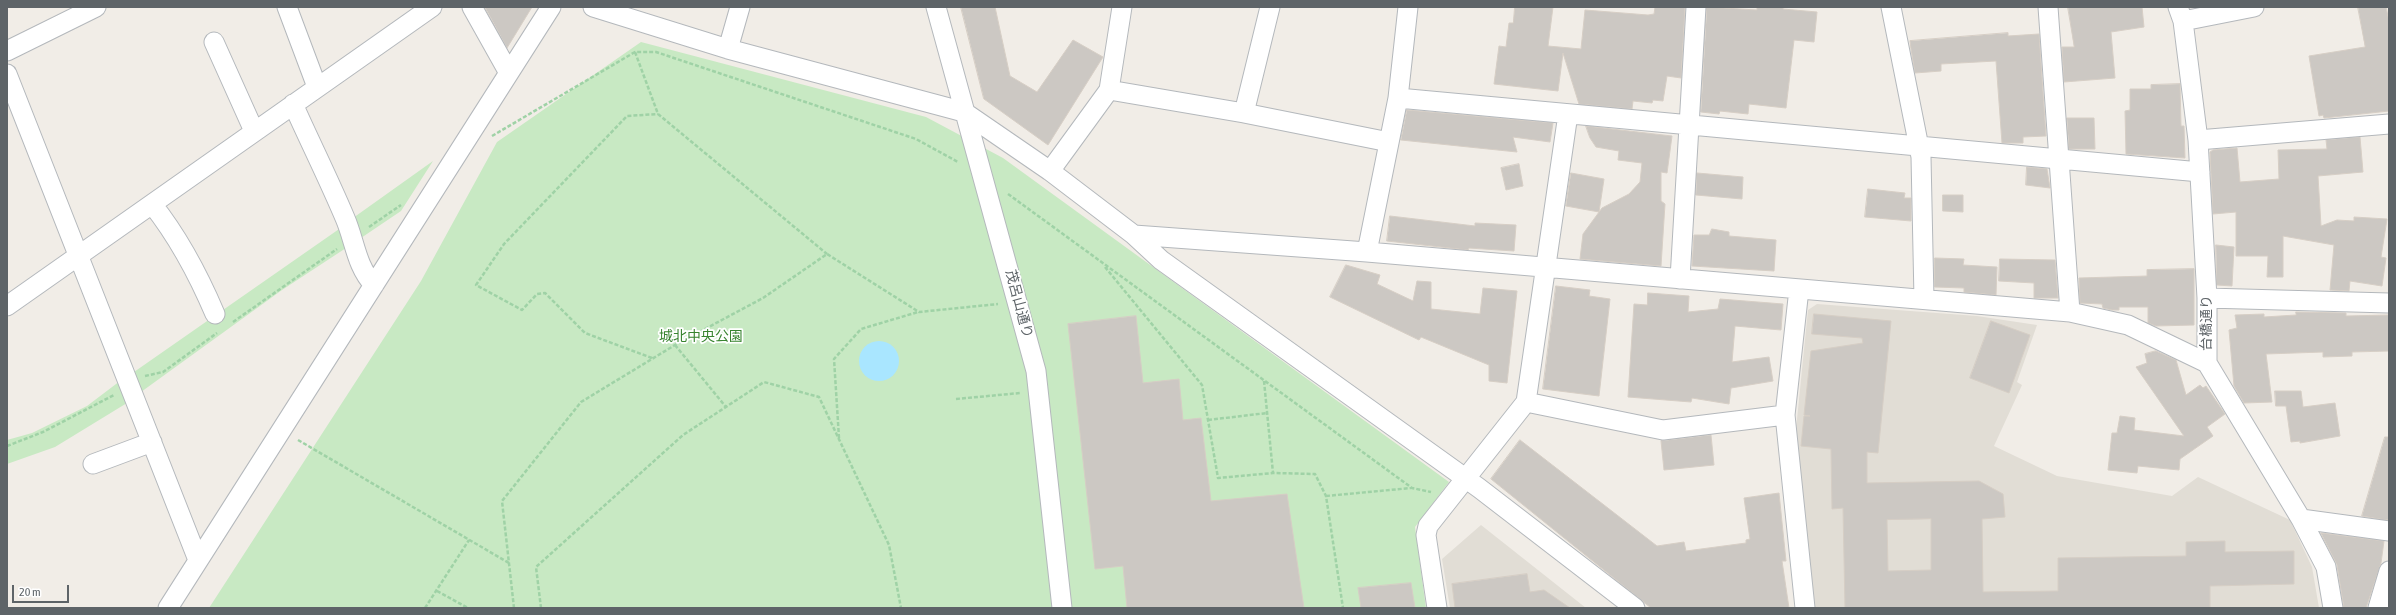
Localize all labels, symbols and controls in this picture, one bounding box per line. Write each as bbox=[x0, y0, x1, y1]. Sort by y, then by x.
street label: 茂呂山通り bbox=[1002, 268, 1036, 340]
street label: 台橋通り bbox=[2199, 295, 2215, 351]
park label: 城北中央公園 bbox=[659, 329, 743, 345]
scale bar bbox=[14, 577, 71, 603]
text: 20 m bbox=[19, 585, 41, 599]

